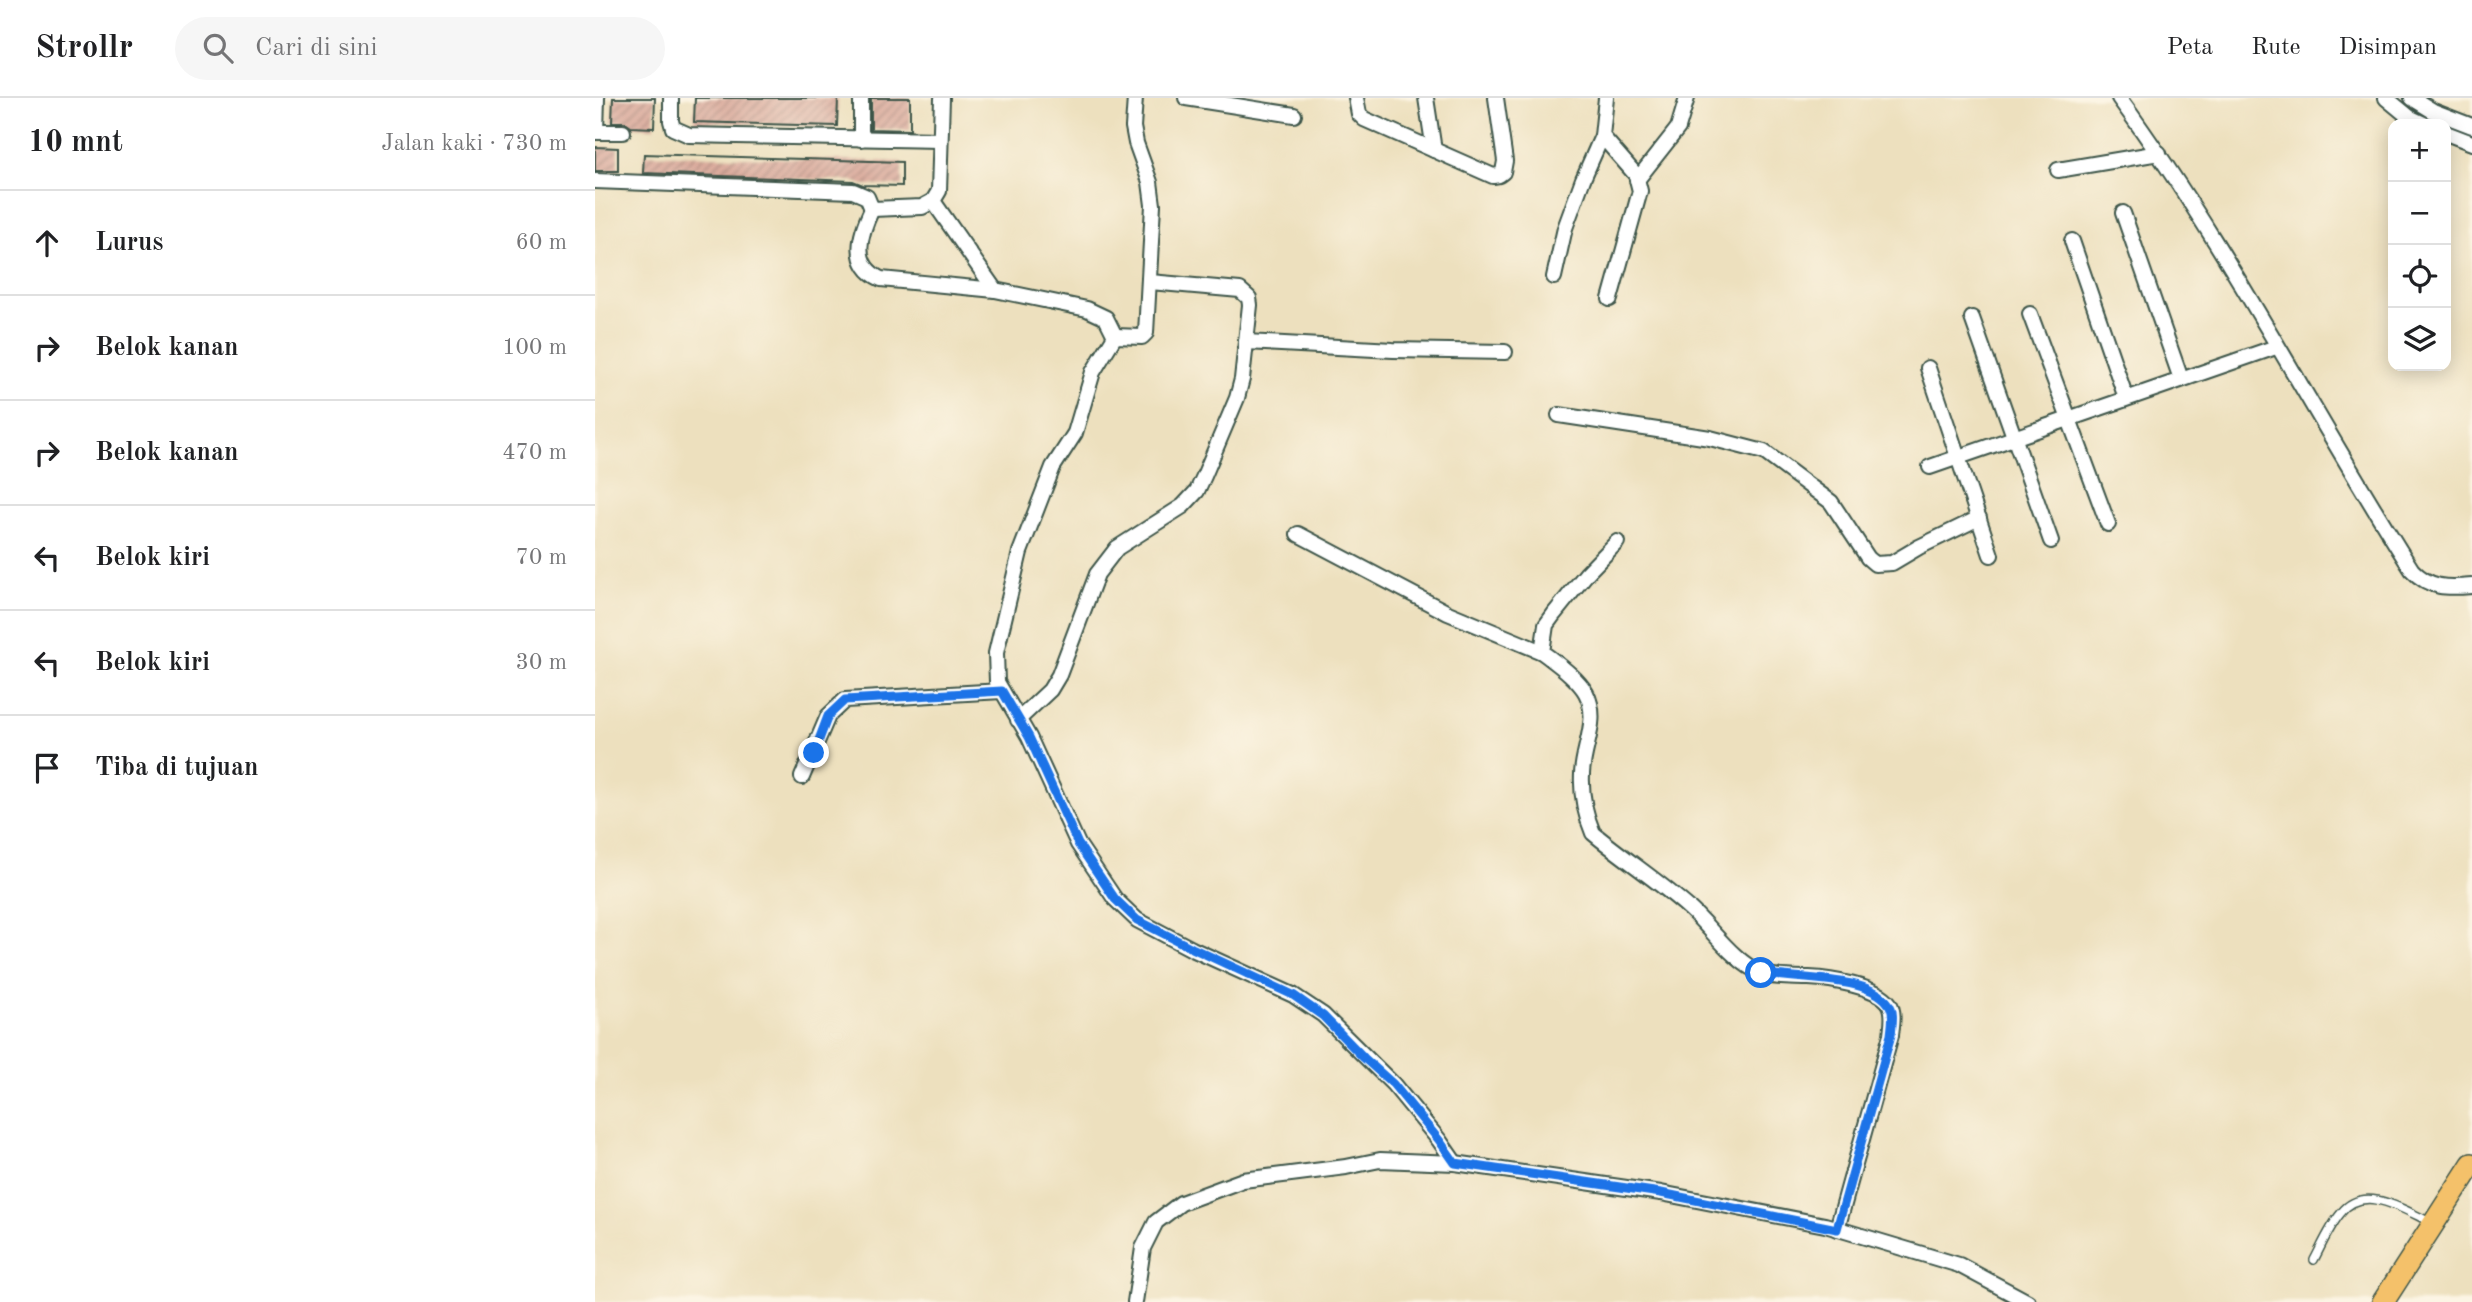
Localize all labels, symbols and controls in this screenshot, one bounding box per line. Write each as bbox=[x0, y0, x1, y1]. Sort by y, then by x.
search box bbox=[175, 17, 665, 80]
icon: search bbox=[199, 29, 237, 67]
text: Strollr bbox=[35, 32, 133, 65]
text: Cari di sini bbox=[255, 35, 378, 61]
text: Peta bbox=[2167, 36, 2213, 60]
text: Rute bbox=[2251, 36, 2301, 60]
text: Disimpan bbox=[2339, 36, 2437, 60]
map controls bbox=[2388, 119, 2451, 371]
button: + bbox=[2388, 119, 2451, 182]
text: 10 mnt bbox=[28, 128, 123, 158]
text: Jalan kaki · 730 m bbox=[381, 132, 567, 155]
button: − bbox=[2388, 182, 2451, 245]
icon: ahead bbox=[28, 224, 66, 262]
text: Lurus bbox=[95, 230, 163, 256]
text: 60 m bbox=[516, 231, 567, 254]
button: locate bbox=[2388, 245, 2451, 308]
button: layers bbox=[2388, 308, 2451, 371]
icon: right bbox=[28, 329, 66, 367]
text: Belok kanan bbox=[95, 335, 239, 361]
text: 100 m bbox=[502, 336, 567, 359]
icon: right bbox=[28, 434, 66, 472]
text: Belok kanan bbox=[95, 440, 239, 466]
text: 470 m bbox=[502, 441, 567, 464]
icon: left bbox=[28, 539, 66, 577]
text: Belok kiri bbox=[95, 545, 210, 571]
text: 70 m bbox=[516, 546, 567, 569]
icon: left bbox=[28, 644, 66, 682]
text: Belok kiri bbox=[95, 650, 210, 676]
text: 30 m bbox=[516, 651, 567, 674]
route end bbox=[798, 737, 829, 768]
icon: arrive bbox=[28, 749, 66, 787]
text: Tiba di tujuan bbox=[95, 755, 259, 781]
route start bbox=[1745, 957, 1776, 988]

